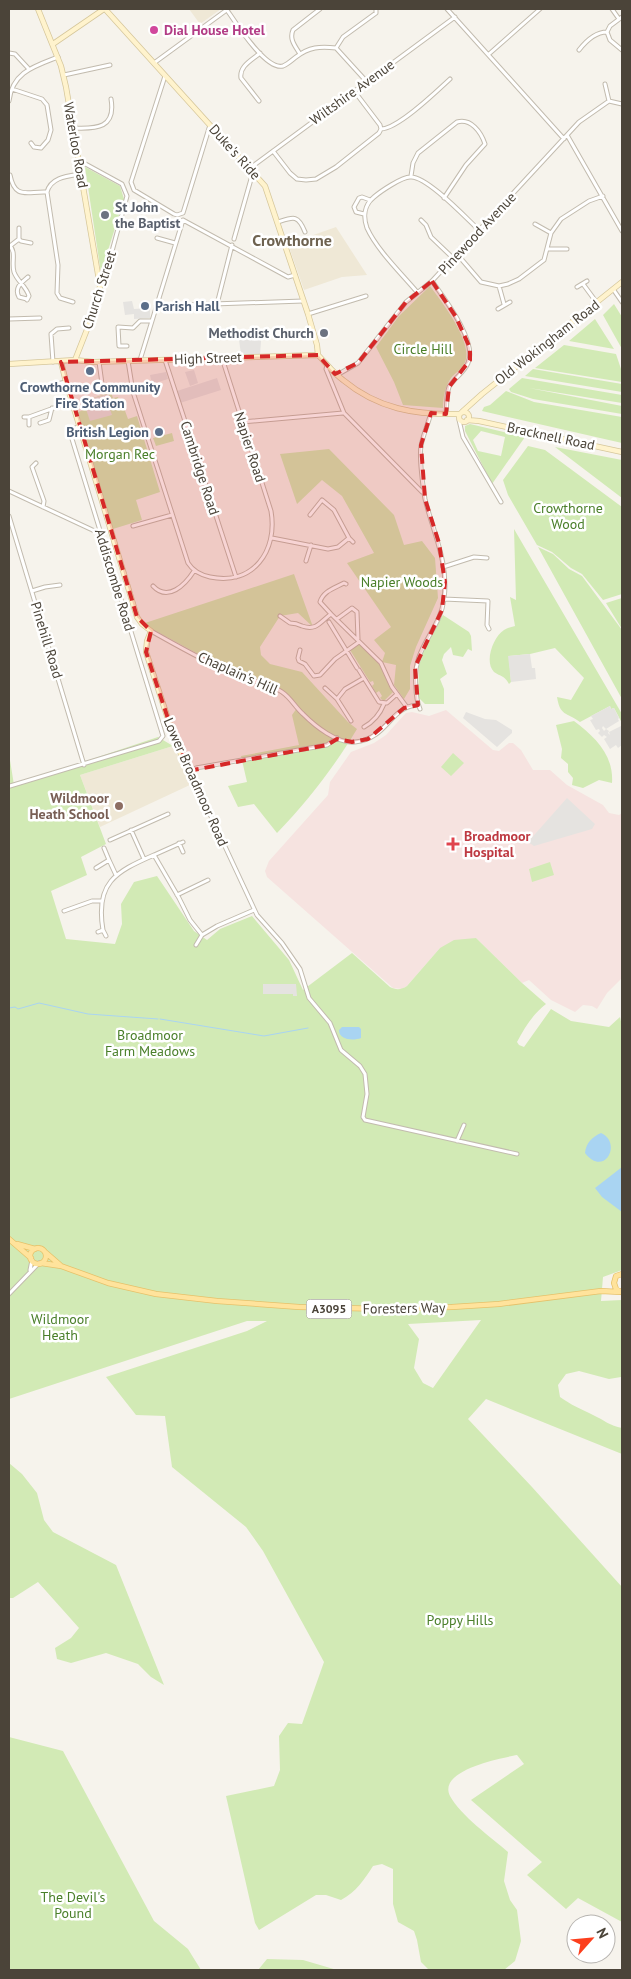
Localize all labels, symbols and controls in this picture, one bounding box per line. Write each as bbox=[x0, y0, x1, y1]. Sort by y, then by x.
place label: Dial House Hotel bbox=[164, 21, 266, 39]
marker: Dial House Hotel bbox=[148, 24, 160, 36]
street label: Wiltshire Avenue bbox=[306, 55, 398, 129]
street label: Waterloo Road bbox=[60, 101, 92, 189]
street label: Duke's Ride bbox=[205, 120, 265, 184]
street label: Pinewood Avenue bbox=[434, 188, 520, 278]
place label: St John the Baptist bbox=[115, 198, 181, 232]
marker: St John the Baptist bbox=[99, 209, 111, 221]
district label: Crowthorne bbox=[252, 230, 332, 250]
street label: Church Street bbox=[78, 248, 120, 332]
street label: Old Wokingham Road bbox=[491, 295, 603, 389]
place label: Parish Hall bbox=[155, 297, 220, 315]
marker: Parish Hall bbox=[139, 300, 151, 312]
place label: Methodist Church bbox=[209, 324, 314, 342]
marker: Methodist Church bbox=[318, 327, 330, 339]
park label: Circle Hill bbox=[393, 340, 453, 358]
street label: High Street bbox=[174, 348, 242, 368]
marker: Crowthorne Community Fire Station bbox=[84, 365, 96, 377]
place label: Crowthorne Community Fire Station bbox=[20, 378, 161, 412]
street label: Napier Road bbox=[230, 410, 270, 484]
street label: Bracknell Road bbox=[505, 418, 597, 454]
street label: Cambridge Road bbox=[176, 419, 224, 517]
place label: British Legion bbox=[66, 423, 149, 441]
marker: British Legion bbox=[153, 426, 165, 438]
park label: Morgan Rec bbox=[85, 445, 155, 463]
park label: Crowthorne Wood bbox=[533, 499, 603, 533]
street label: Addiscombe Road bbox=[91, 527, 139, 633]
park label: Napier Woods bbox=[361, 573, 443, 591]
street label: Pinehill Road bbox=[27, 599, 67, 681]
street label: Chaplain's Hill bbox=[195, 647, 281, 699]
street label: Lower Broadmoor Road bbox=[160, 715, 232, 849]
place label: Wildmoor Heath School bbox=[30, 789, 110, 823]
marker: Wildmoor Heath School bbox=[113, 800, 125, 812]
place label: Broadmoor Hospital bbox=[464, 827, 531, 861]
marker: Broadmoor Hospital bbox=[446, 837, 460, 851]
park label: Broadmoor Farm Meadows bbox=[105, 1026, 195, 1060]
street label: Foresters Way bbox=[362, 1298, 446, 1318]
road number: A3095 bbox=[306, 1300, 352, 1318]
park label: Wildmoor Heath bbox=[31, 1310, 89, 1344]
park label: Poppy Hills bbox=[427, 1611, 494, 1629]
park label: The Devil's Pound bbox=[41, 1888, 106, 1922]
north arrow bbox=[566, 1914, 616, 1964]
text: N bbox=[592, 1925, 613, 1941]

